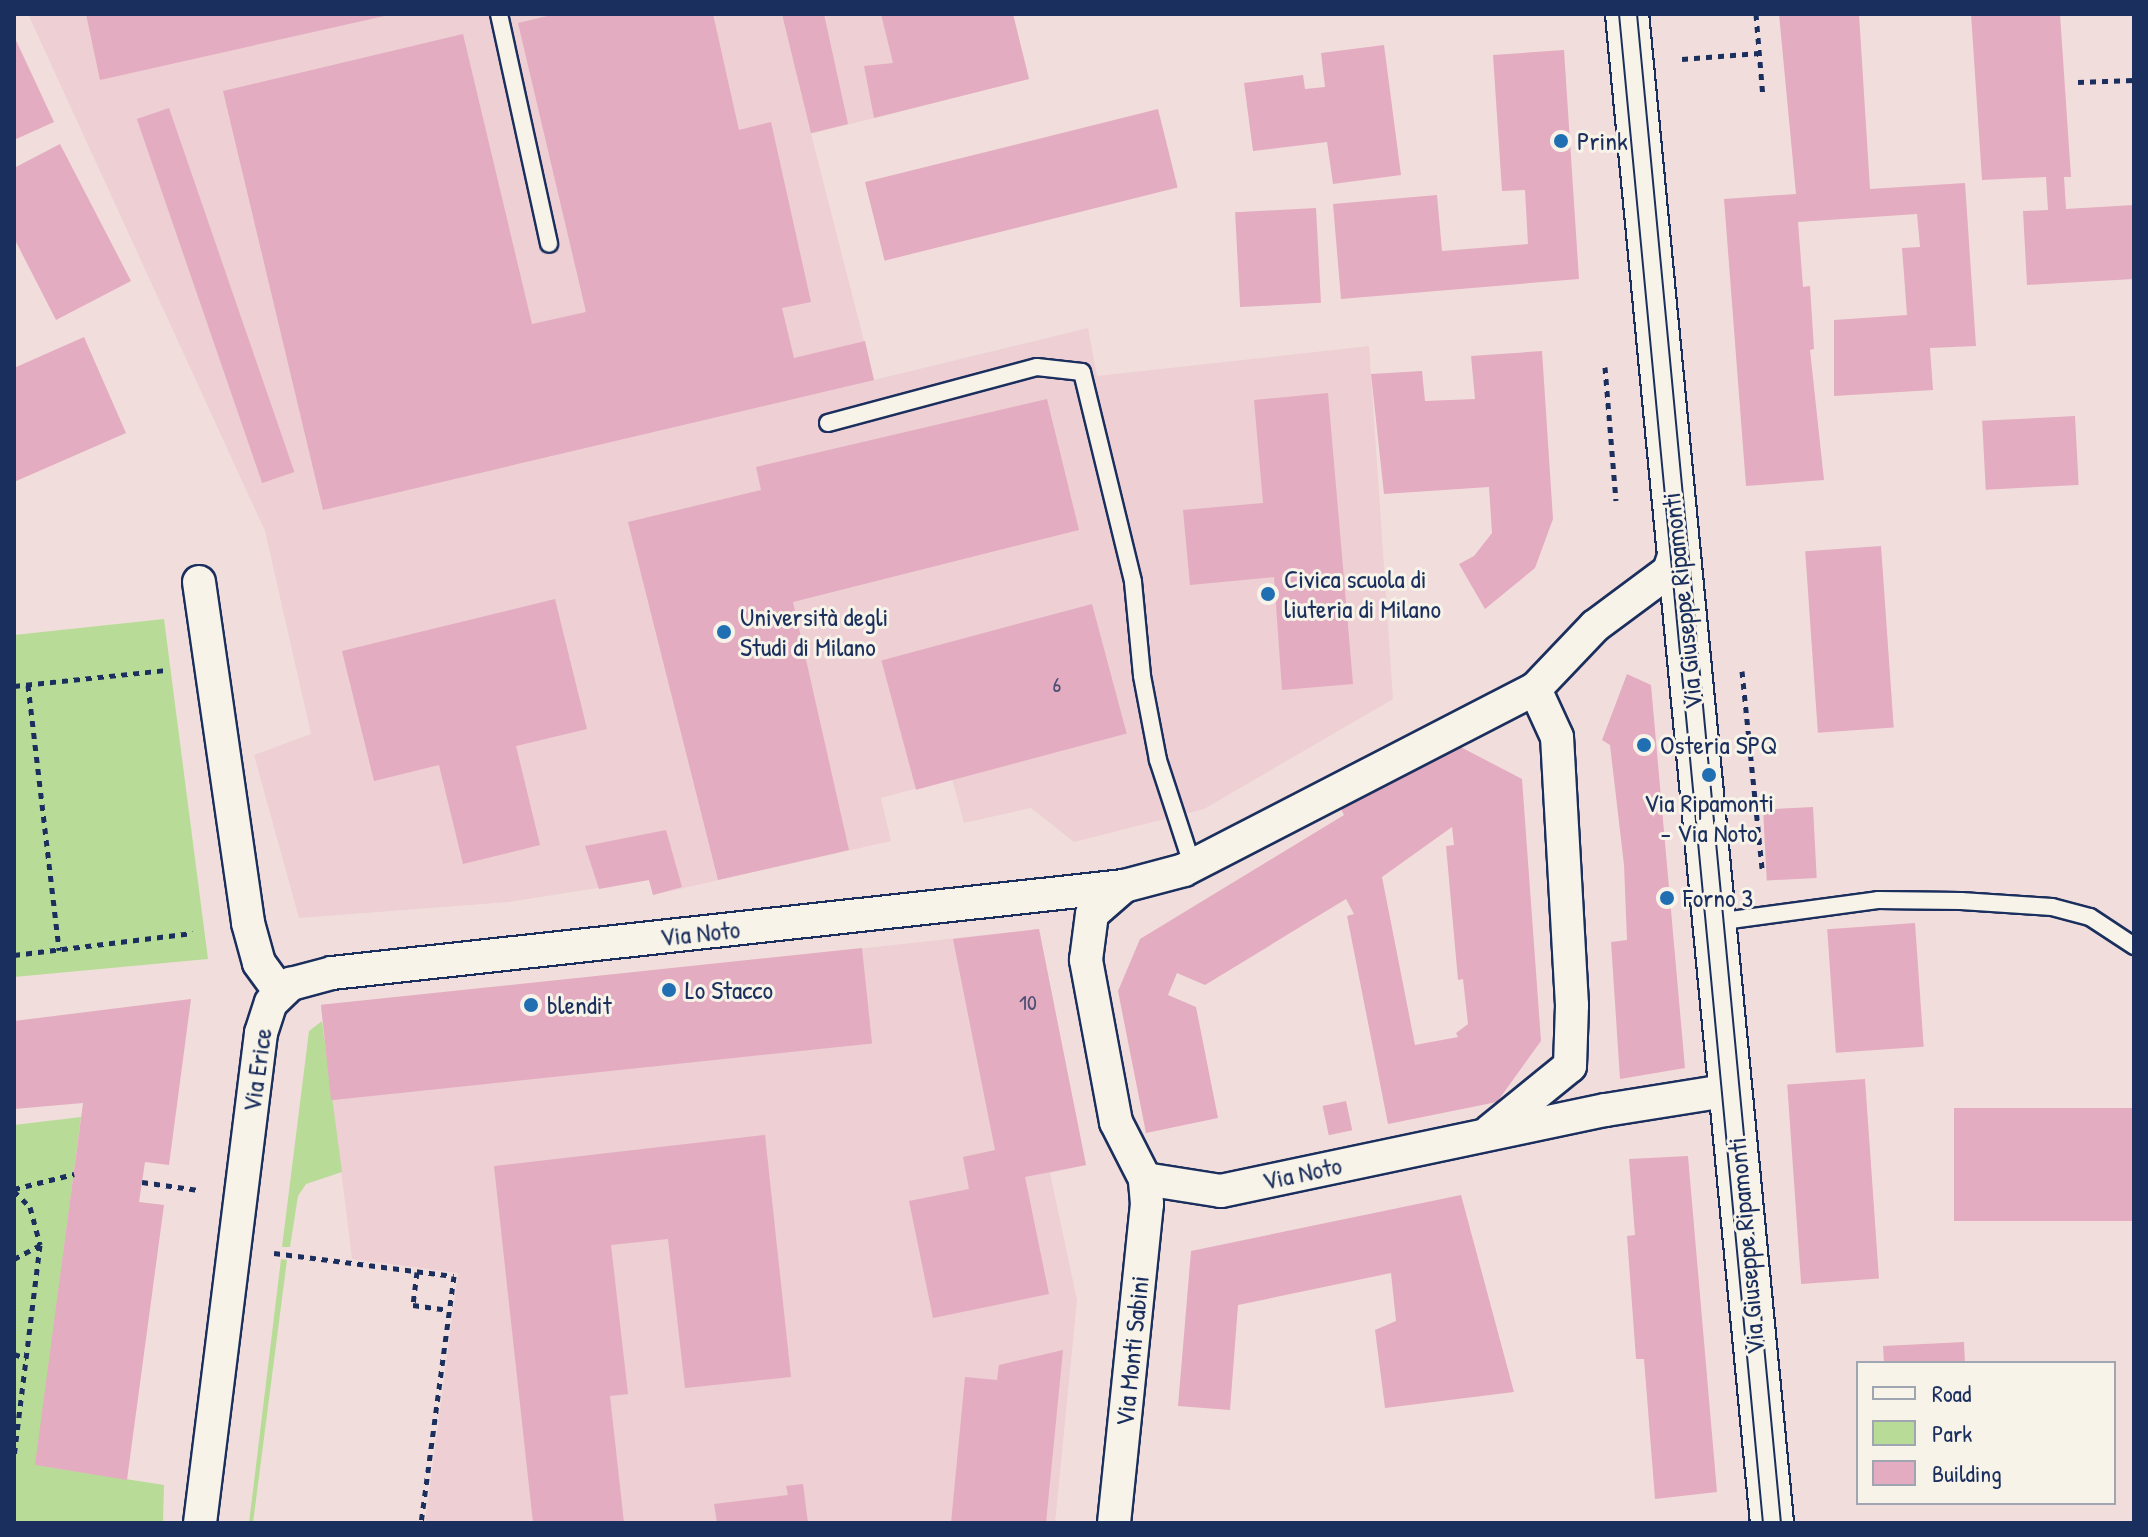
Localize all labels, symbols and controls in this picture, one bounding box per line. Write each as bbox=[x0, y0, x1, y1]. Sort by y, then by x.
place label: Prink bbox=[1577, 125, 1628, 157]
marker: Prink bbox=[1552, 132, 1570, 150]
street label: Via Giuseppe Ripamonti bbox=[1655, 491, 1709, 711]
place label: Civica scuola di liuteria di Milano bbox=[1284, 563, 1441, 624]
marker: Civica scuola di liuteria di Milano bbox=[1259, 585, 1277, 603]
place label: Università degli Studi di Milano bbox=[740, 601, 888, 662]
marker: Università degli Studi di Milano bbox=[715, 623, 733, 641]
house number: 6 bbox=[1053, 672, 1061, 698]
place label: Osteria SPQ bbox=[1660, 729, 1777, 761]
marker: Osteria SPQ bbox=[1635, 736, 1653, 754]
marker: Via Ripamonti - Via Noto bbox=[1700, 766, 1718, 784]
place label: Via Ripamonti - Via Noto bbox=[1644, 787, 1774, 848]
place label: Forno 3 bbox=[1683, 882, 1753, 914]
marker: Forno 3 bbox=[1658, 889, 1676, 907]
street label: Via Noto bbox=[658, 913, 742, 953]
place label: Lo Stacco bbox=[685, 974, 773, 1006]
marker: Lo Stacco bbox=[660, 981, 678, 999]
place label: blendit bbox=[547, 989, 612, 1021]
house number: 10 bbox=[1019, 990, 1037, 1016]
marker: blendit bbox=[522, 996, 540, 1014]
street label: Via Erice bbox=[236, 1026, 278, 1114]
street label: Via Giuseppe Ripamonti bbox=[1721, 1136, 1771, 1356]
street label: Via Noto bbox=[1259, 1149, 1345, 1197]
street label: Via Monti Sabini bbox=[1109, 1274, 1155, 1428]
legend bbox=[1856, 1361, 2116, 1505]
text: Road bbox=[1932, 1377, 1971, 1409]
text: Park bbox=[1932, 1417, 1972, 1449]
text: Building bbox=[1932, 1457, 2002, 1489]

